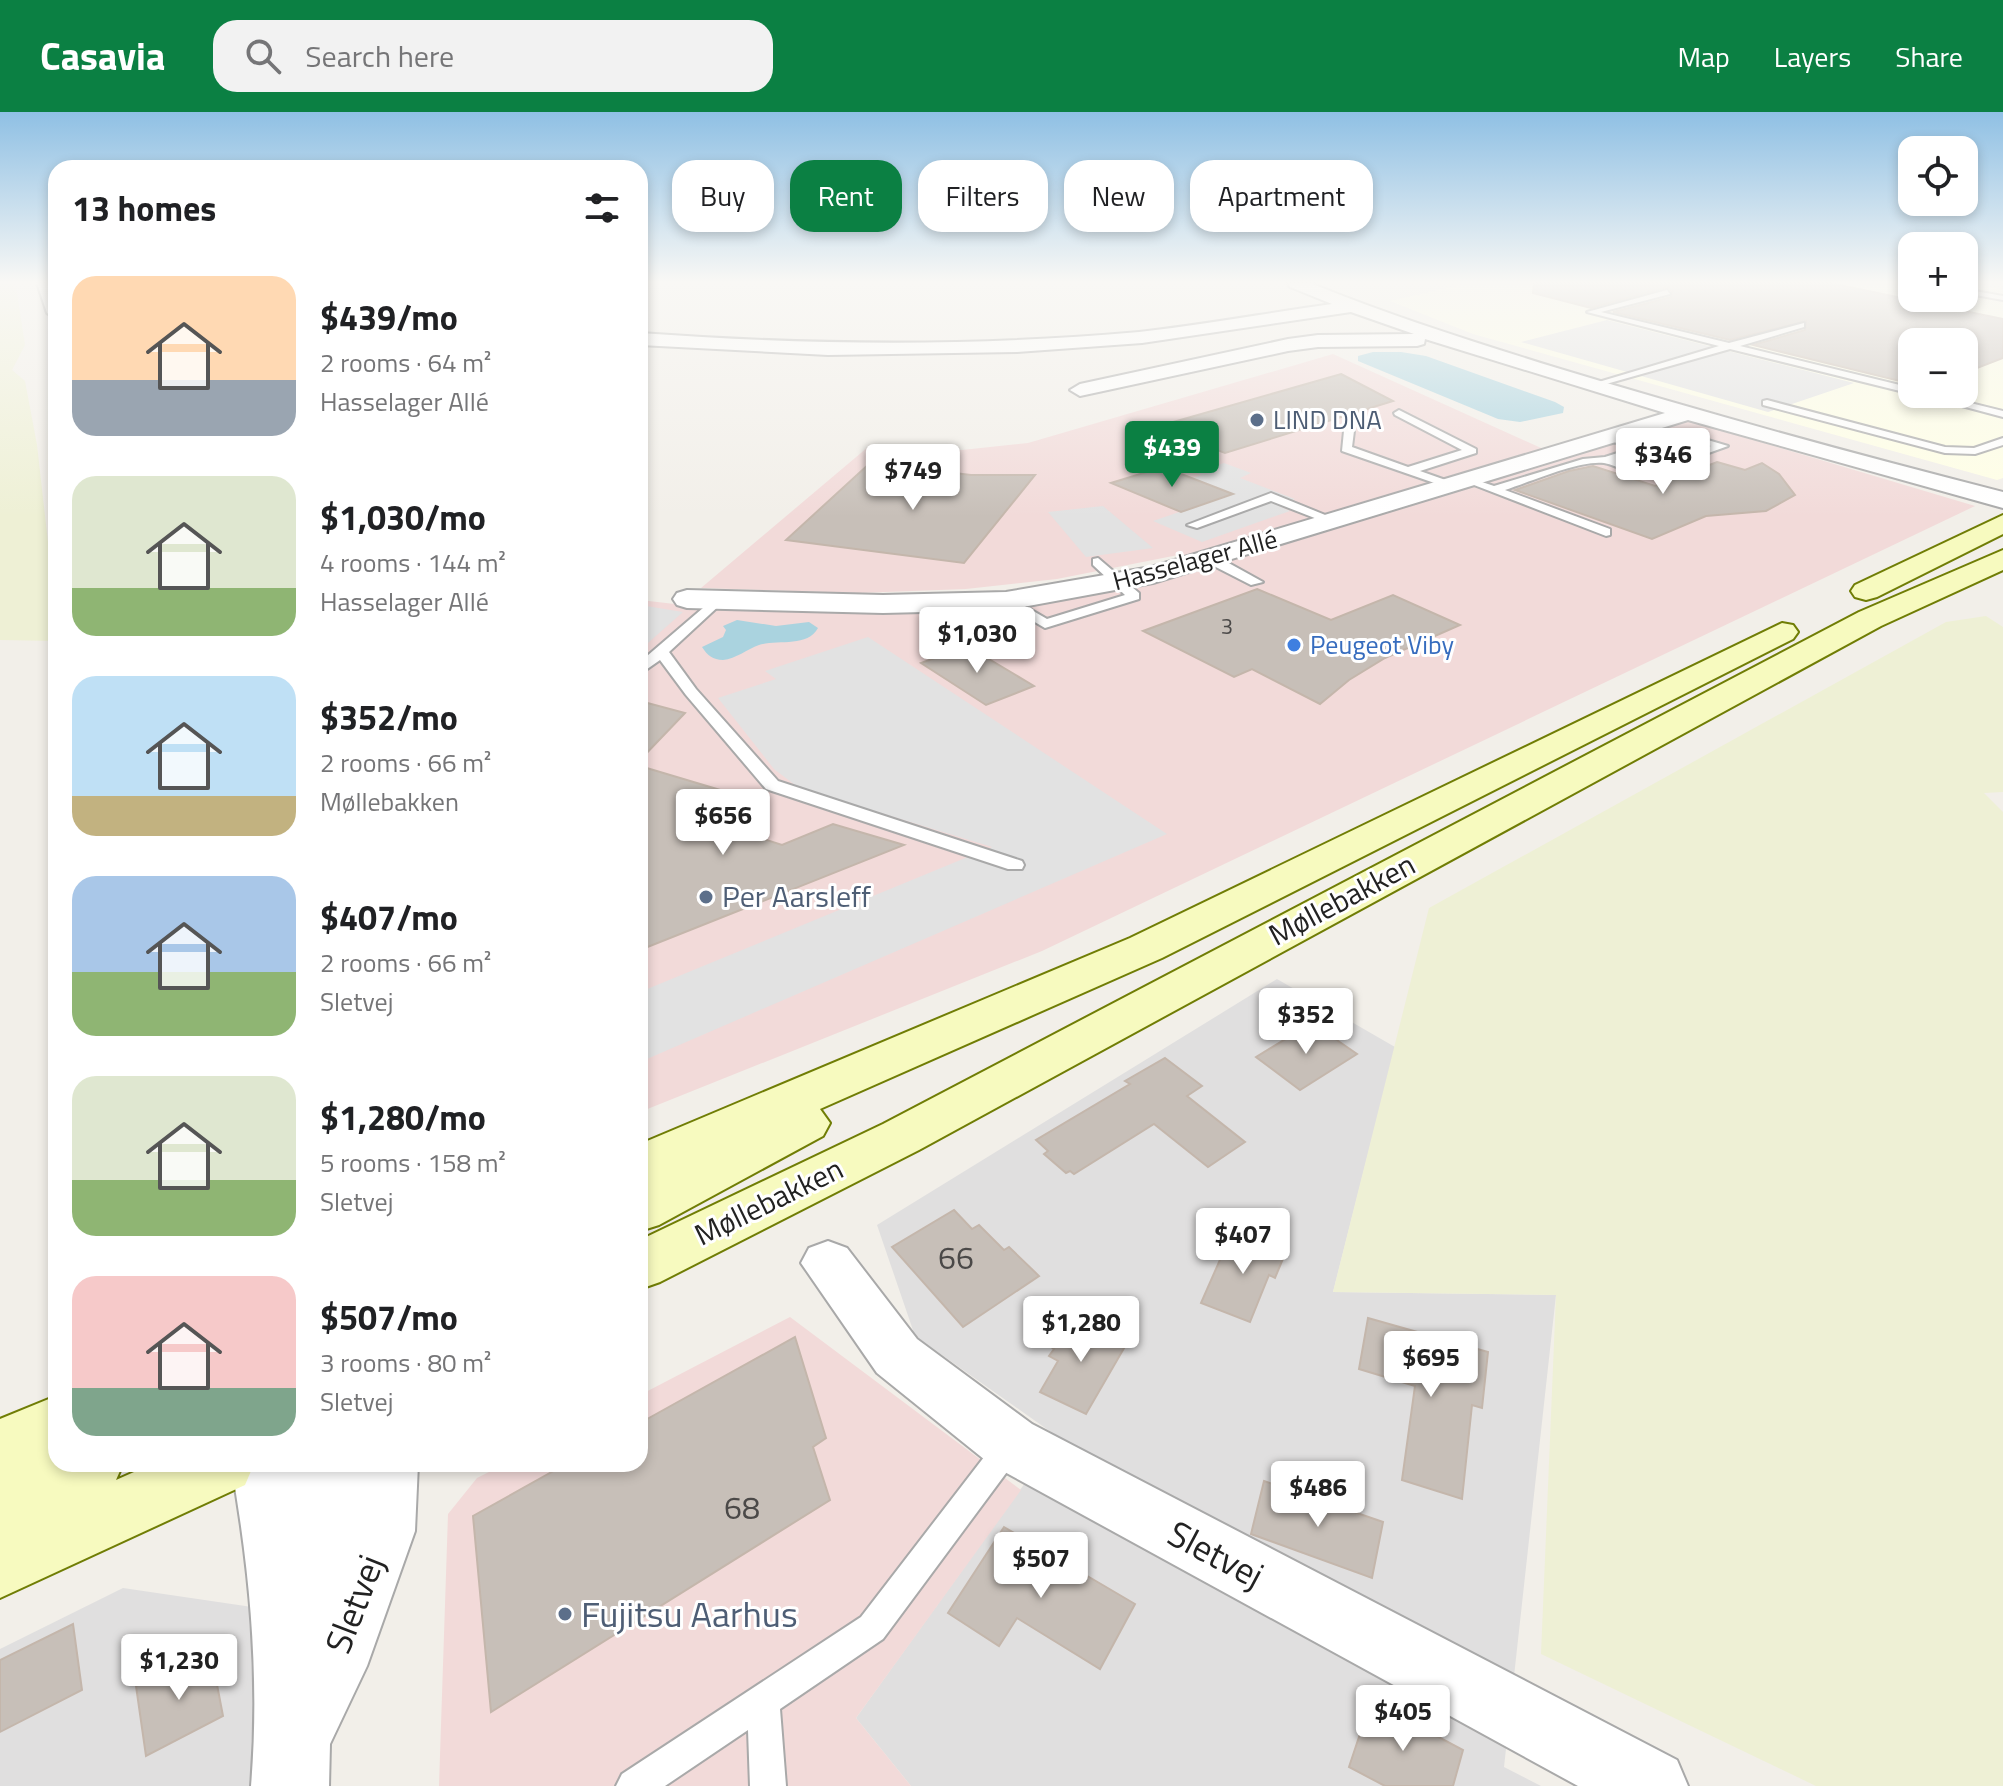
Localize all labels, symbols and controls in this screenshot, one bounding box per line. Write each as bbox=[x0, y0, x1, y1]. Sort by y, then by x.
search box bbox=[213, 20, 773, 92]
text: Casavia bbox=[40, 27, 165, 85]
text: Search here bbox=[305, 33, 454, 79]
icon: search bbox=[241, 34, 285, 78]
text: Map bbox=[1677, 35, 1730, 78]
text: Layers bbox=[1774, 35, 1851, 78]
text: Share bbox=[1895, 35, 1963, 78]
map controls bbox=[1898, 136, 1978, 408]
button: locate bbox=[1898, 136, 1978, 216]
chip: Buy bbox=[672, 160, 774, 232]
chip: Rent bbox=[790, 160, 902, 232]
chip: Filters bbox=[918, 160, 1048, 232]
chip: New bbox=[1064, 160, 1174, 232]
chip: Apartment bbox=[1190, 160, 1373, 232]
text: 13 homes bbox=[72, 182, 216, 234]
icon: filters bbox=[580, 186, 624, 230]
button: + bbox=[1898, 232, 1978, 312]
text: $439/mo bbox=[320, 291, 458, 343]
icon: home bbox=[136, 308, 232, 404]
button: − bbox=[1898, 328, 1978, 408]
text: 2 rooms · 64 m² bbox=[320, 343, 491, 382]
text: Hasselager Allé bbox=[320, 382, 489, 421]
place label: LIND DNA bbox=[1273, 400, 1382, 439]
marker: LIND DNA bbox=[1248, 411, 1266, 429]
pin: $439 bbox=[1125, 421, 1219, 489]
text: $439 bbox=[1143, 427, 1201, 466]
pin: $346 bbox=[1616, 428, 1710, 496]
text: $346 bbox=[1634, 434, 1692, 473]
pin: $749 bbox=[866, 444, 960, 512]
text: $749 bbox=[884, 450, 942, 489]
text: $1,030/mo bbox=[320, 491, 486, 543]
icon: home bbox=[136, 508, 232, 604]
street label: Hasselager Allé bbox=[1108, 519, 1281, 600]
text: 4 rooms · 144 m² bbox=[320, 543, 506, 582]
text: Hasselager Allé bbox=[320, 582, 489, 621]
pin: $1,030 bbox=[912, 607, 1042, 675]
house number: 3 bbox=[1221, 609, 1233, 643]
text: $1,030 bbox=[937, 613, 1017, 652]
place label: Peugeot Viby bbox=[1310, 625, 1454, 664]
marker: Peugeot Viby bbox=[1285, 636, 1303, 654]
text: $352/mo bbox=[320, 691, 458, 743]
icon: home bbox=[136, 708, 232, 804]
text: 2 rooms · 66 m² bbox=[320, 743, 491, 782]
text: Møllebakken bbox=[320, 782, 459, 821]
pin: $656 bbox=[676, 789, 770, 857]
text: $656 bbox=[694, 795, 752, 834]
street label: Møllebakken bbox=[1260, 841, 1423, 957]
place label: Per Aarsleff bbox=[722, 873, 871, 919]
marker: Per Aarsleff bbox=[697, 888, 715, 906]
text: $407/mo bbox=[320, 891, 458, 943]
icon: home bbox=[136, 908, 232, 1004]
text: 2 rooms · 66 m² bbox=[320, 943, 491, 982]
text: Sletvej bbox=[320, 982, 393, 1021]
pin: $352 bbox=[1259, 988, 1353, 1056]
text: $352 bbox=[1277, 994, 1335, 1033]
text: $1,280/mo bbox=[320, 1091, 486, 1143]
icon: home bbox=[136, 1108, 232, 1204]
text: 5 rooms · 158 m² bbox=[320, 1143, 506, 1182]
street label: Møllebakken bbox=[686, 1145, 851, 1257]
text: Sletvej bbox=[320, 1182, 393, 1221]
pin: $407 bbox=[1196, 1208, 1290, 1276]
text: $407 bbox=[1214, 1214, 1272, 1253]
house number: 66 bbox=[938, 1233, 974, 1281]
text: $507/mo bbox=[320, 1291, 458, 1343]
pin: $1,280 bbox=[1016, 1296, 1146, 1364]
text: $1,280 bbox=[1041, 1302, 1121, 1341]
icon: home bbox=[136, 1308, 232, 1404]
pin: $695 bbox=[1384, 1331, 1478, 1399]
text: $695 bbox=[1402, 1337, 1460, 1376]
text: 3 rooms · 80 m² bbox=[320, 1343, 491, 1382]
text: Sletvej bbox=[320, 1382, 393, 1421]
pin: $486 bbox=[1271, 1461, 1365, 1529]
text: $486 bbox=[1289, 1467, 1347, 1506]
house number: 68 bbox=[724, 1483, 760, 1531]
street label: Sletvej bbox=[1158, 1505, 1274, 1602]
pin: $507 bbox=[994, 1532, 1088, 1600]
text: $507 bbox=[1012, 1538, 1070, 1577]
street label: Sletvej bbox=[310, 1547, 397, 1661]
place label: Fujitsu Aarhus bbox=[581, 1586, 798, 1641]
marker: Fujitsu Aarhus bbox=[556, 1605, 574, 1623]
pin: $1,230 bbox=[114, 1634, 244, 1702]
text: $1,230 bbox=[139, 1640, 219, 1679]
pin: $405 bbox=[1356, 1685, 1450, 1753]
text: $405 bbox=[1374, 1691, 1432, 1730]

